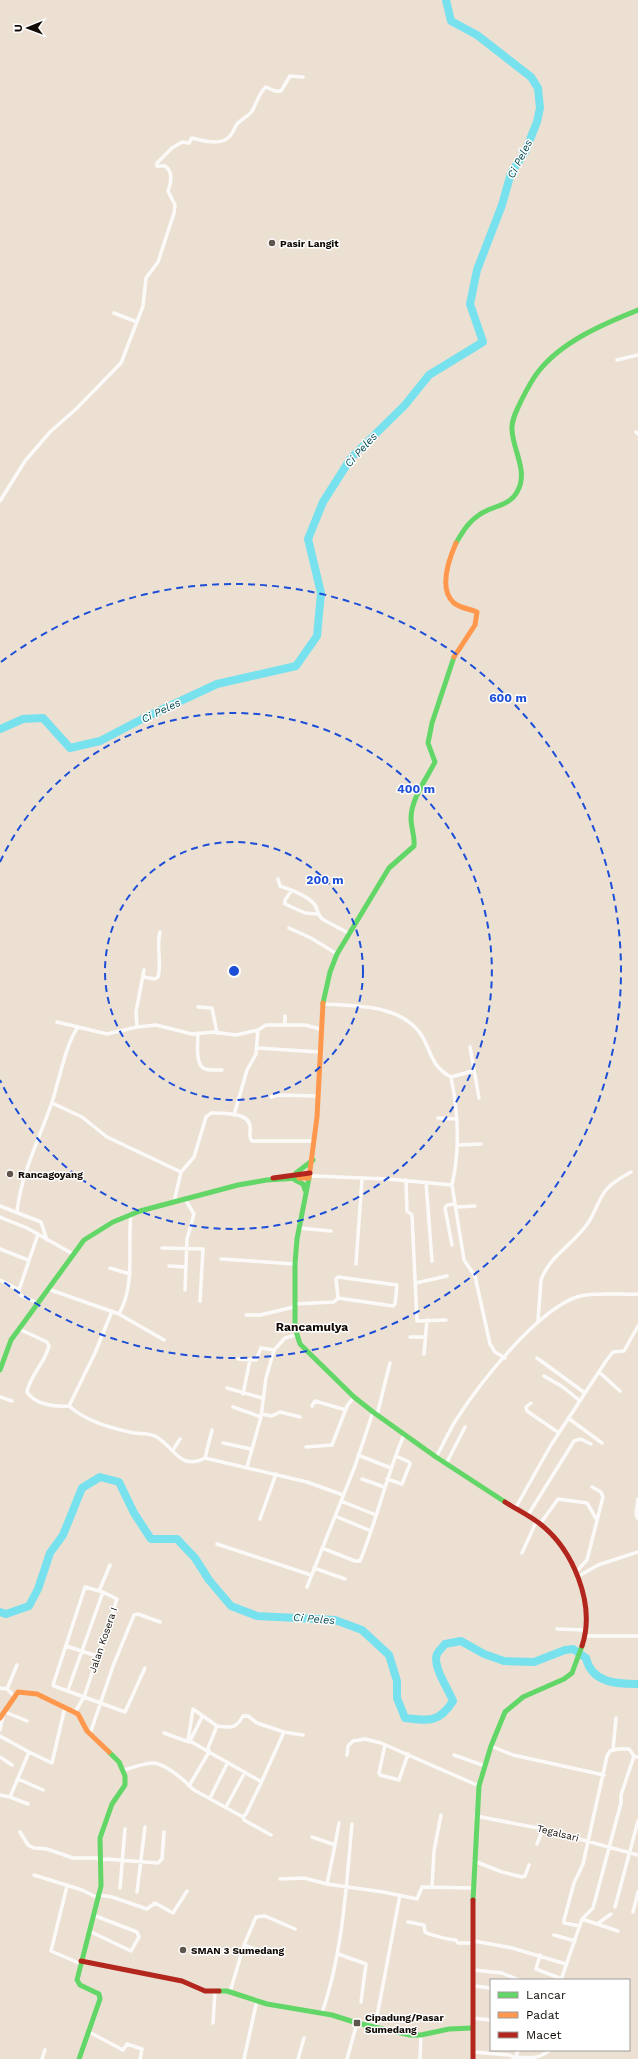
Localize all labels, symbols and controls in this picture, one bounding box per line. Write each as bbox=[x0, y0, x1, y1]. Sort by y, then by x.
north arrow bbox=[8, 8, 48, 48]
text: U bbox=[12, 24, 25, 32]
water label: Ci Peles bbox=[505, 137, 535, 181]
marker: Pasir Langit bbox=[267, 238, 277, 248]
place label: Pasir Langit bbox=[280, 238, 339, 249]
water label: Ci Peles bbox=[342, 430, 380, 470]
text: 600 m bbox=[489, 691, 527, 705]
water label: Ci Peles bbox=[139, 696, 183, 726]
text: 400 m bbox=[397, 782, 435, 796]
text: 200 m bbox=[306, 873, 344, 887]
centre of rings bbox=[227, 964, 241, 978]
marker: Rancagoyang bbox=[5, 1169, 15, 1179]
place label: Rancagoyang bbox=[18, 1169, 83, 1180]
district label: Rancamulya bbox=[276, 1320, 348, 1334]
street label: Jalan Kosera I bbox=[87, 1606, 119, 1674]
water label: Ci Peles bbox=[293, 1611, 336, 1627]
street label: Tegalsari bbox=[536, 1823, 580, 1843]
marker: SMAN 3 Sumedang bbox=[178, 1945, 188, 1955]
place label: SMAN 3 Sumedang bbox=[191, 1945, 284, 1956]
legend bbox=[490, 1979, 630, 2051]
text: Lancar bbox=[526, 1988, 566, 2002]
text: Padat bbox=[526, 2008, 559, 2022]
place label: Cipadung/Pasar Sumedang bbox=[365, 2012, 444, 2035]
marker: Cipadung/Pasar Sumedang bbox=[352, 2018, 362, 2028]
text: Macet bbox=[526, 2028, 561, 2042]

